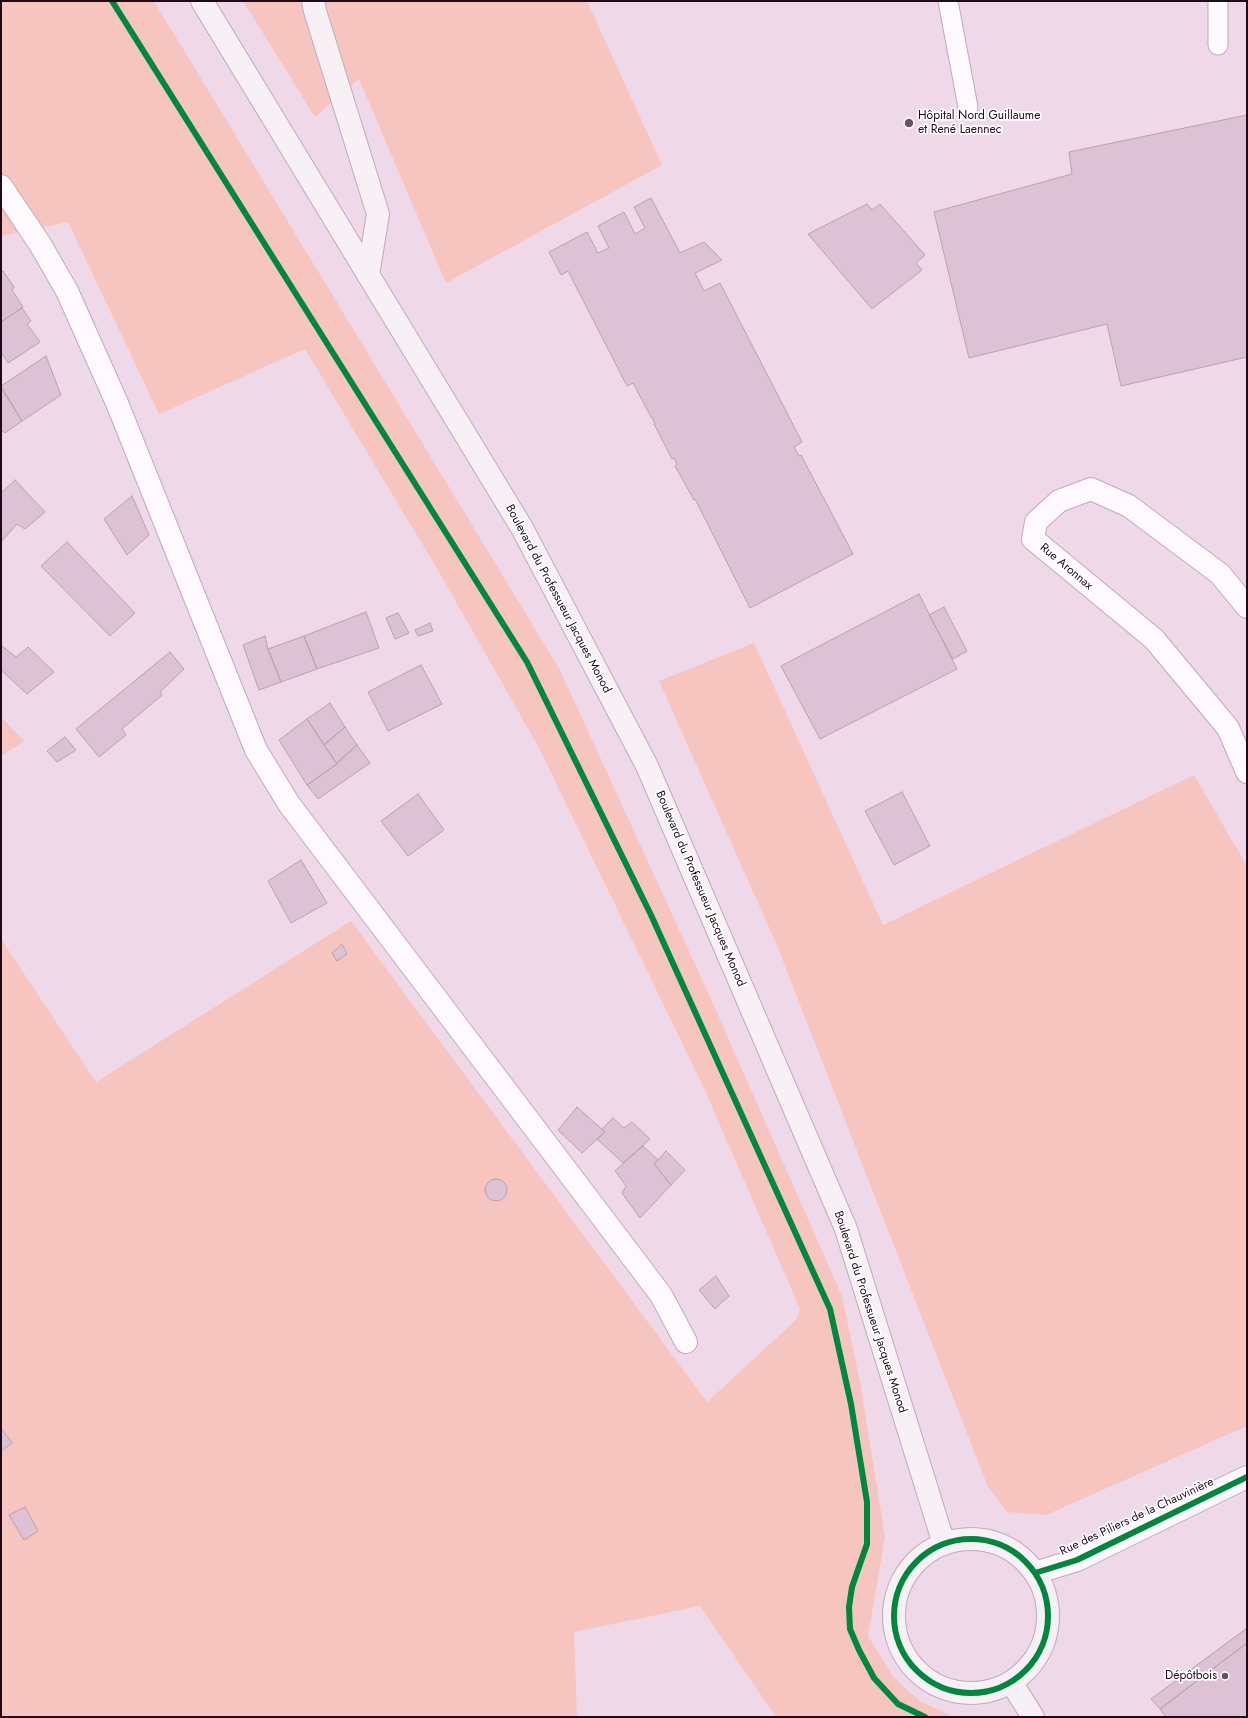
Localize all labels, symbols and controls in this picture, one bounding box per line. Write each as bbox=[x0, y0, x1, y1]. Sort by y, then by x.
place label: Hôpital Nord Guillaume et René Laennec bbox=[918, 109, 1040, 137]
marker: Hôpital Nord Guillaume et René Laennec bbox=[903, 117, 915, 129]
street label: Boulevard du Professueur Jacques Monod bbox=[502, 502, 614, 696]
street label: Rue Aronnax bbox=[1037, 541, 1095, 593]
street label: Boulevard du Professueur Jacques Monod bbox=[652, 789, 748, 989]
street label: Boulevard du Professueur Jacques Monod bbox=[830, 1209, 910, 1415]
street label: Rue des Piliers de la Chauvinière bbox=[1058, 1475, 1216, 1559]
place label: Dépôtbois bbox=[1165, 1669, 1217, 1683]
marker: Dépôtbois bbox=[1220, 1671, 1230, 1681]

